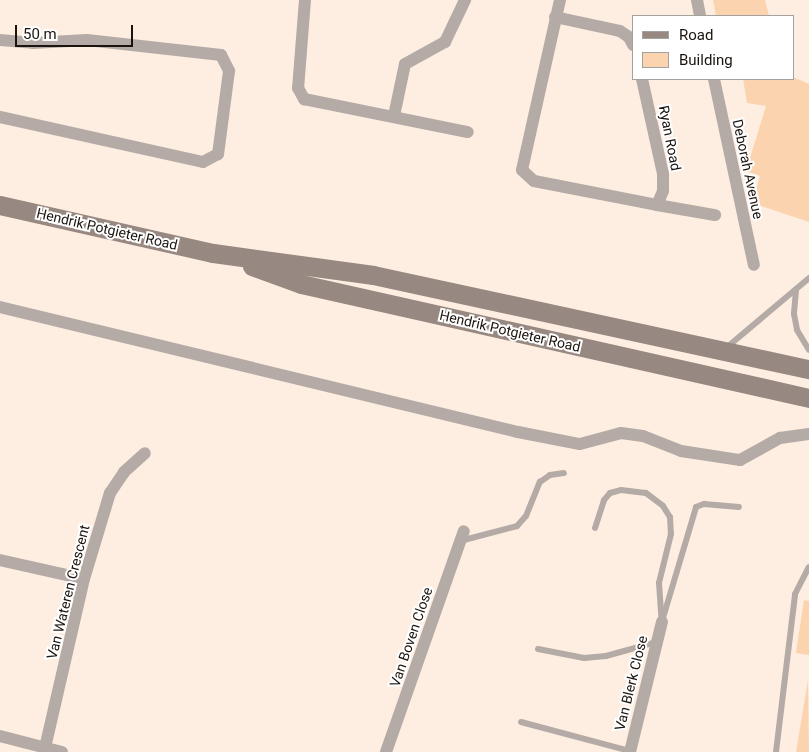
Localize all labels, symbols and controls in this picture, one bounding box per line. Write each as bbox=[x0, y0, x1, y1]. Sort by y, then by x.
scale bar bbox=[18, 15, 135, 47]
legend bbox=[632, 15, 794, 80]
text: 50 m bbox=[23, 25, 57, 43]
text: Road bbox=[679, 26, 713, 44]
text: Building bbox=[679, 51, 733, 69]
street label: Ryan Road bbox=[655, 104, 685, 172]
street label: Deborah Avenue bbox=[729, 118, 767, 220]
street label: Hendrik Potgieter Road bbox=[35, 205, 179, 253]
street label: Hendrik Potgieter Road bbox=[438, 307, 582, 355]
street label: Van Wateren Crescent bbox=[43, 523, 93, 661]
street label: Van Boven Close bbox=[386, 585, 436, 689]
street label: Van Blerk Close bbox=[611, 634, 651, 732]

